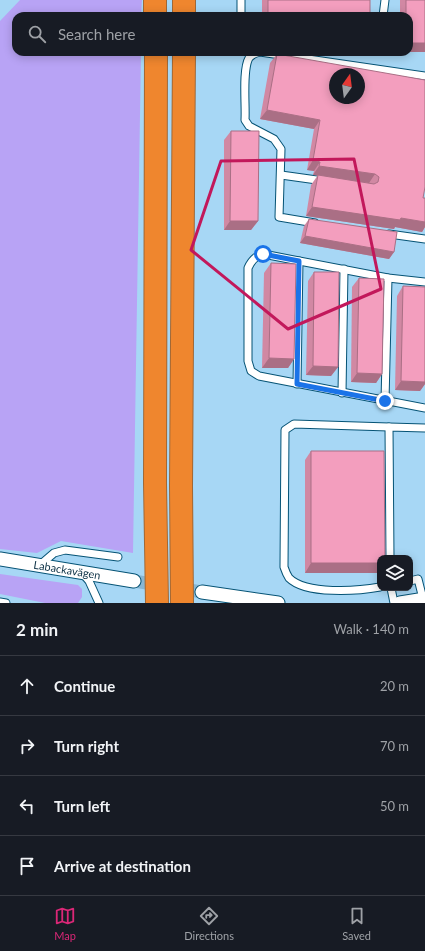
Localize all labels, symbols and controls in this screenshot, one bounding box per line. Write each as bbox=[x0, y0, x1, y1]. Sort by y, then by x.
search box bbox=[12, 12, 413, 56]
icon: search bbox=[26, 23, 48, 45]
text: Search here bbox=[58, 25, 135, 43]
north arrow bbox=[329, 68, 365, 104]
route start bbox=[254, 245, 272, 263]
route end bbox=[376, 392, 394, 410]
map controls bbox=[377, 555, 413, 591]
button: layers bbox=[377, 555, 413, 591]
street label: Labackavägen bbox=[33, 558, 102, 581]
text: 2 min bbox=[16, 619, 58, 640]
text: Walk · 140 m bbox=[333, 621, 409, 637]
icon: ahead bbox=[16, 675, 38, 697]
text: Continue bbox=[54, 677, 115, 695]
text: 20 m bbox=[380, 678, 409, 694]
icon: right bbox=[16, 735, 38, 757]
text: Turn right bbox=[54, 737, 119, 755]
text: 70 m bbox=[380, 738, 409, 754]
icon: left bbox=[16, 795, 38, 817]
text: Turn left bbox=[54, 797, 110, 815]
text: 50 m bbox=[380, 798, 409, 814]
icon: arrive bbox=[16, 855, 38, 877]
text: Arrive at destination bbox=[54, 857, 191, 875]
tab: Map bbox=[54, 905, 76, 942]
tab: Directions bbox=[184, 905, 234, 942]
tab: Saved bbox=[342, 905, 371, 942]

